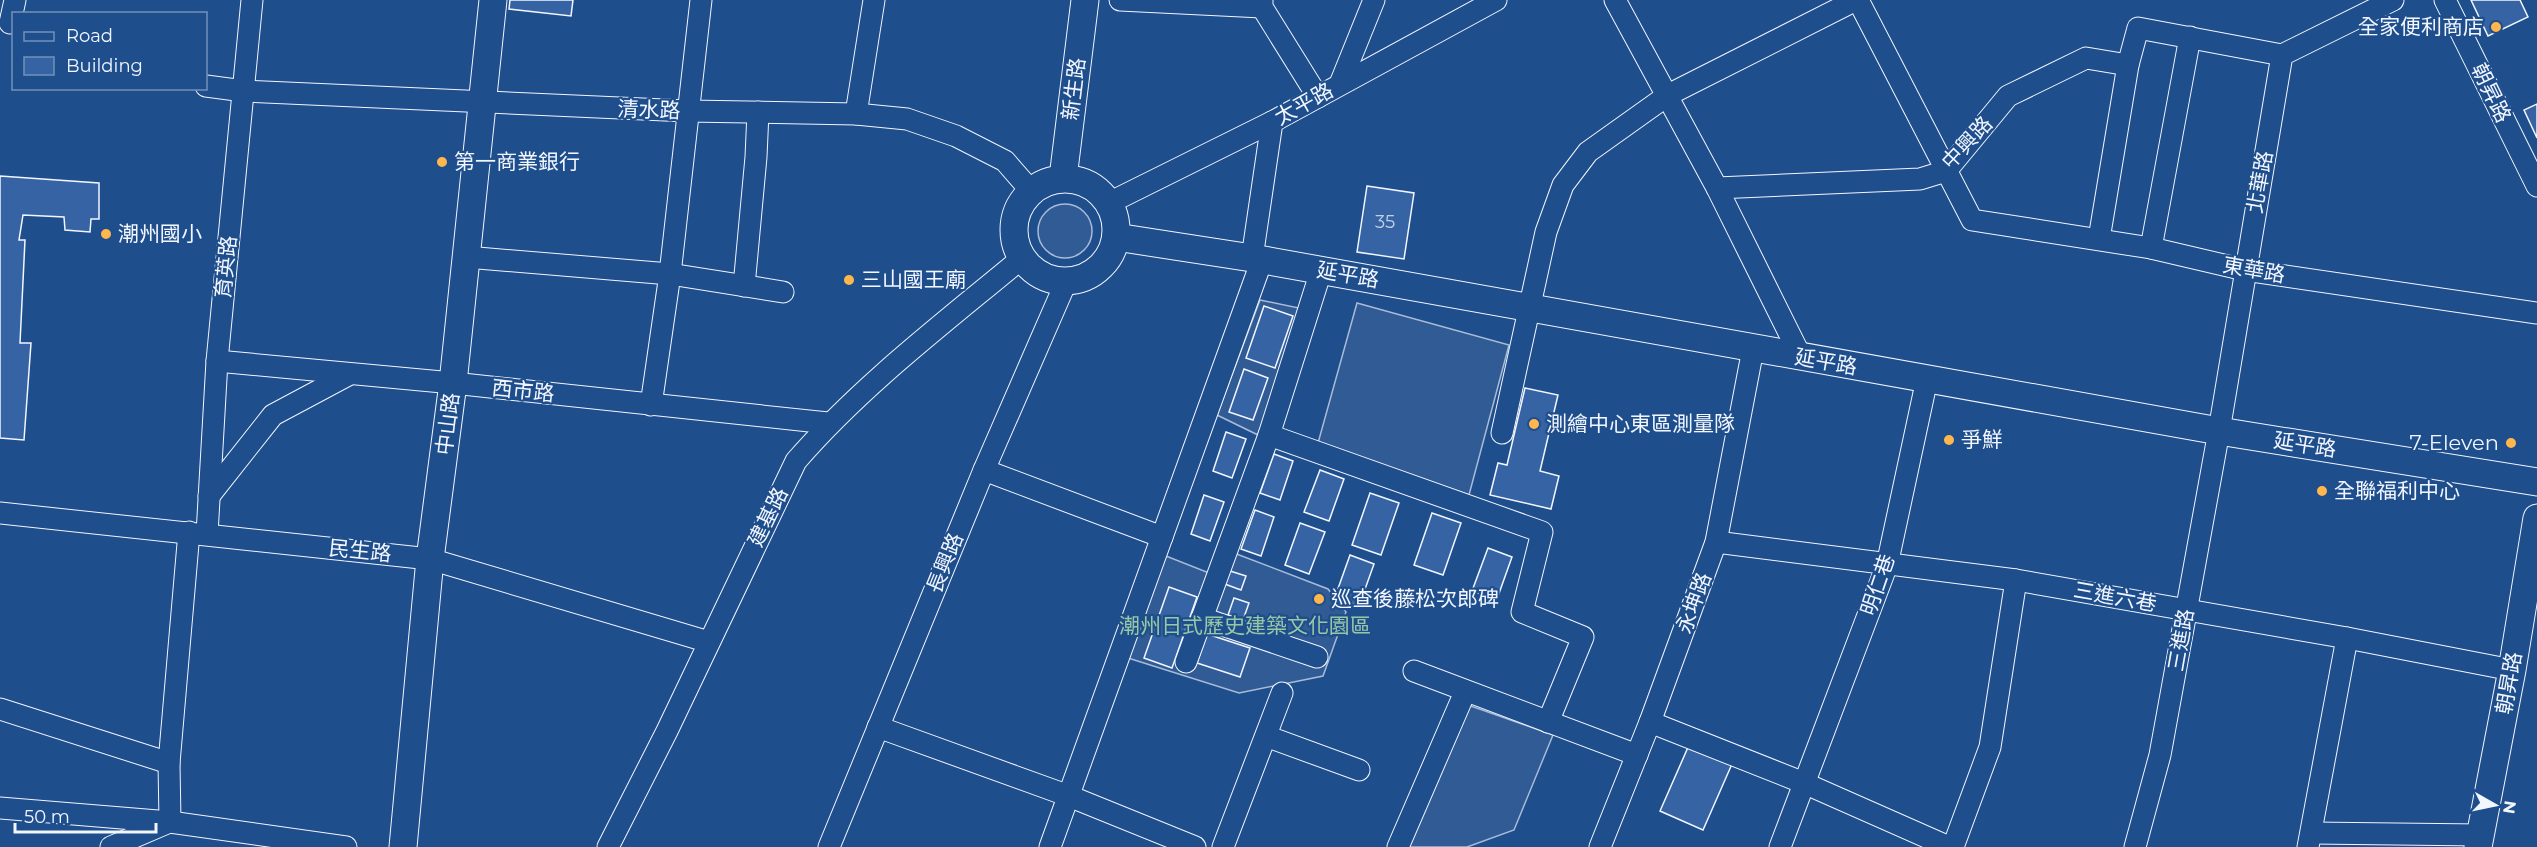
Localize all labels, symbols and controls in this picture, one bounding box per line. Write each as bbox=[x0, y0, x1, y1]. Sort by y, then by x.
legend bbox=[12, 12, 207, 90]
place label: 全家便利商店 bbox=[2358, 14, 2484, 39]
marker: 全家便利商店 bbox=[2489, 20, 2503, 34]
text: Road bbox=[66, 25, 113, 47]
text: Building bbox=[66, 55, 143, 77]
street label: 新生路 bbox=[1057, 56, 1090, 122]
street label: 朝昇路 bbox=[2466, 59, 2516, 127]
street label: 太平路 bbox=[1270, 77, 1337, 130]
street label: 清水路 bbox=[617, 96, 681, 123]
street label: 中興路 bbox=[1936, 111, 1997, 174]
place label: 第一商業銀行 bbox=[454, 149, 580, 174]
street label: 北華路 bbox=[2242, 149, 2277, 215]
marker: 第一商業銀行 bbox=[435, 155, 449, 169]
house number: 35 bbox=[1375, 211, 1395, 233]
place label: 潮州國小 bbox=[118, 221, 202, 246]
marker: 潮州國小 bbox=[99, 227, 113, 241]
street label: 育英路 bbox=[210, 234, 241, 300]
street label: 東華路 bbox=[2221, 252, 2287, 287]
street label: 延平路 bbox=[1315, 257, 1381, 292]
place label: 三山國王廟 bbox=[861, 267, 966, 292]
marker: 三山國王廟 bbox=[842, 273, 856, 287]
street label: 延平路 bbox=[1793, 344, 1859, 379]
street label: 西市路 bbox=[490, 375, 556, 406]
street label: 中山路 bbox=[431, 391, 464, 457]
place label: 測繪中心東區測量隊 bbox=[1546, 411, 1735, 436]
marker: 測繪中心東區測量隊 bbox=[1527, 417, 1541, 431]
place label: 爭鮮 bbox=[1961, 427, 2003, 452]
street label: 延平路 bbox=[2272, 427, 2338, 462]
place label: 7-Eleven bbox=[2410, 430, 2499, 455]
marker: 爭鮮 bbox=[1942, 433, 1956, 447]
marker: 7-Eleven bbox=[2504, 436, 2518, 450]
place label: 全聯福利中心 bbox=[2334, 478, 2460, 503]
street label: 建基路 bbox=[743, 483, 793, 551]
marker: 全聯福利中心 bbox=[2315, 484, 2329, 498]
street label: 長興路 bbox=[921, 529, 968, 597]
street label: 民生路 bbox=[327, 535, 393, 566]
street label: 明仁巷 bbox=[1855, 551, 1900, 619]
street label: 永坤路 bbox=[1671, 569, 1716, 637]
street label: 三進六巷 bbox=[2072, 577, 2159, 616]
place label: 巡查後藤松次郎碑 bbox=[1331, 586, 1499, 611]
marker: 巡查後藤松次郎碑 bbox=[1312, 592, 1326, 606]
street label: 三進路 bbox=[2163, 607, 2198, 673]
park label: 潮州日式歷史建築文化園區 bbox=[1119, 613, 1371, 638]
street label: 朝昇路 bbox=[2491, 650, 2526, 716]
north arrow bbox=[2465, 775, 2525, 835]
scale bar bbox=[15, 796, 156, 834]
text: N bbox=[2499, 799, 2520, 815]
text: 50 m bbox=[24, 806, 70, 828]

